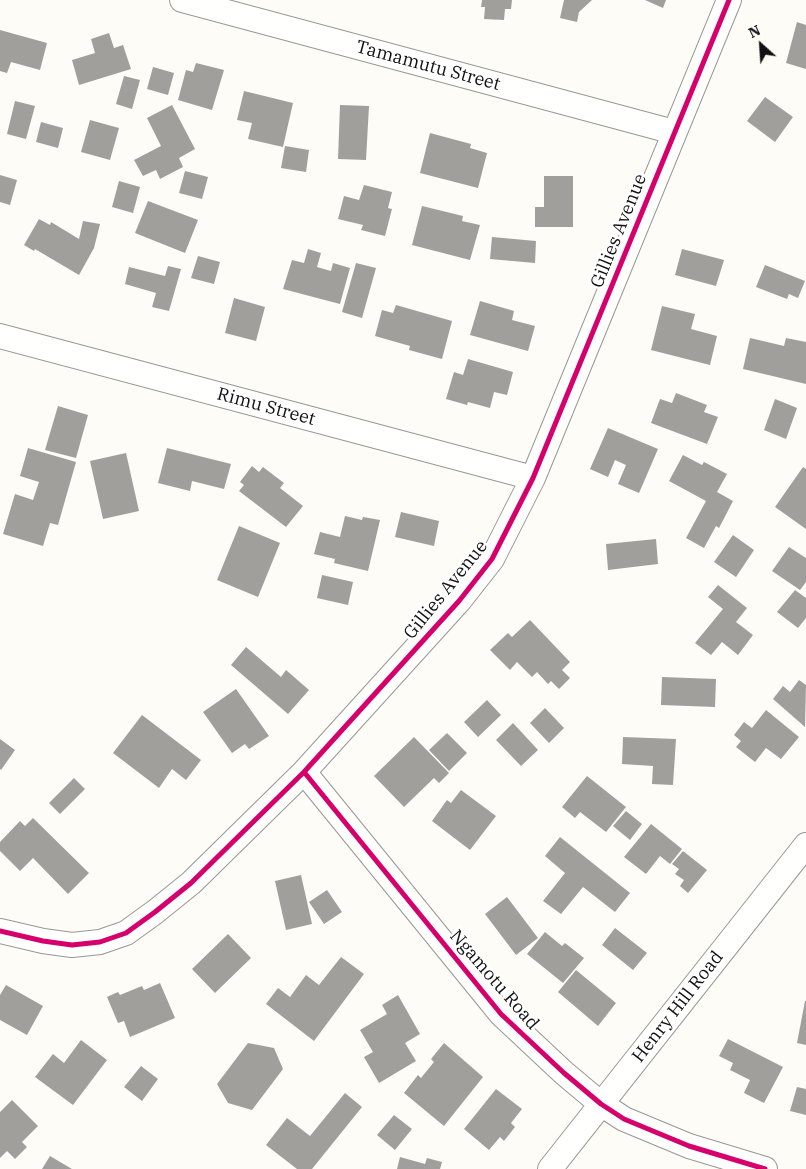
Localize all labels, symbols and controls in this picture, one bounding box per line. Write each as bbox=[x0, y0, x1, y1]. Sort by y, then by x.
north arrow bbox=[736, 20, 786, 70]
text: N bbox=[745, 21, 763, 42]
street label: Tamamutu Street bbox=[354, 36, 502, 96]
street label: Gillies Avenue bbox=[586, 171, 652, 291]
street label: Rimu Street bbox=[215, 384, 317, 430]
street label: Gillies Avenue bbox=[400, 536, 492, 644]
street label: Ngamotu Road bbox=[445, 926, 543, 1034]
street label: Henry Hill Road bbox=[628, 947, 728, 1067]

